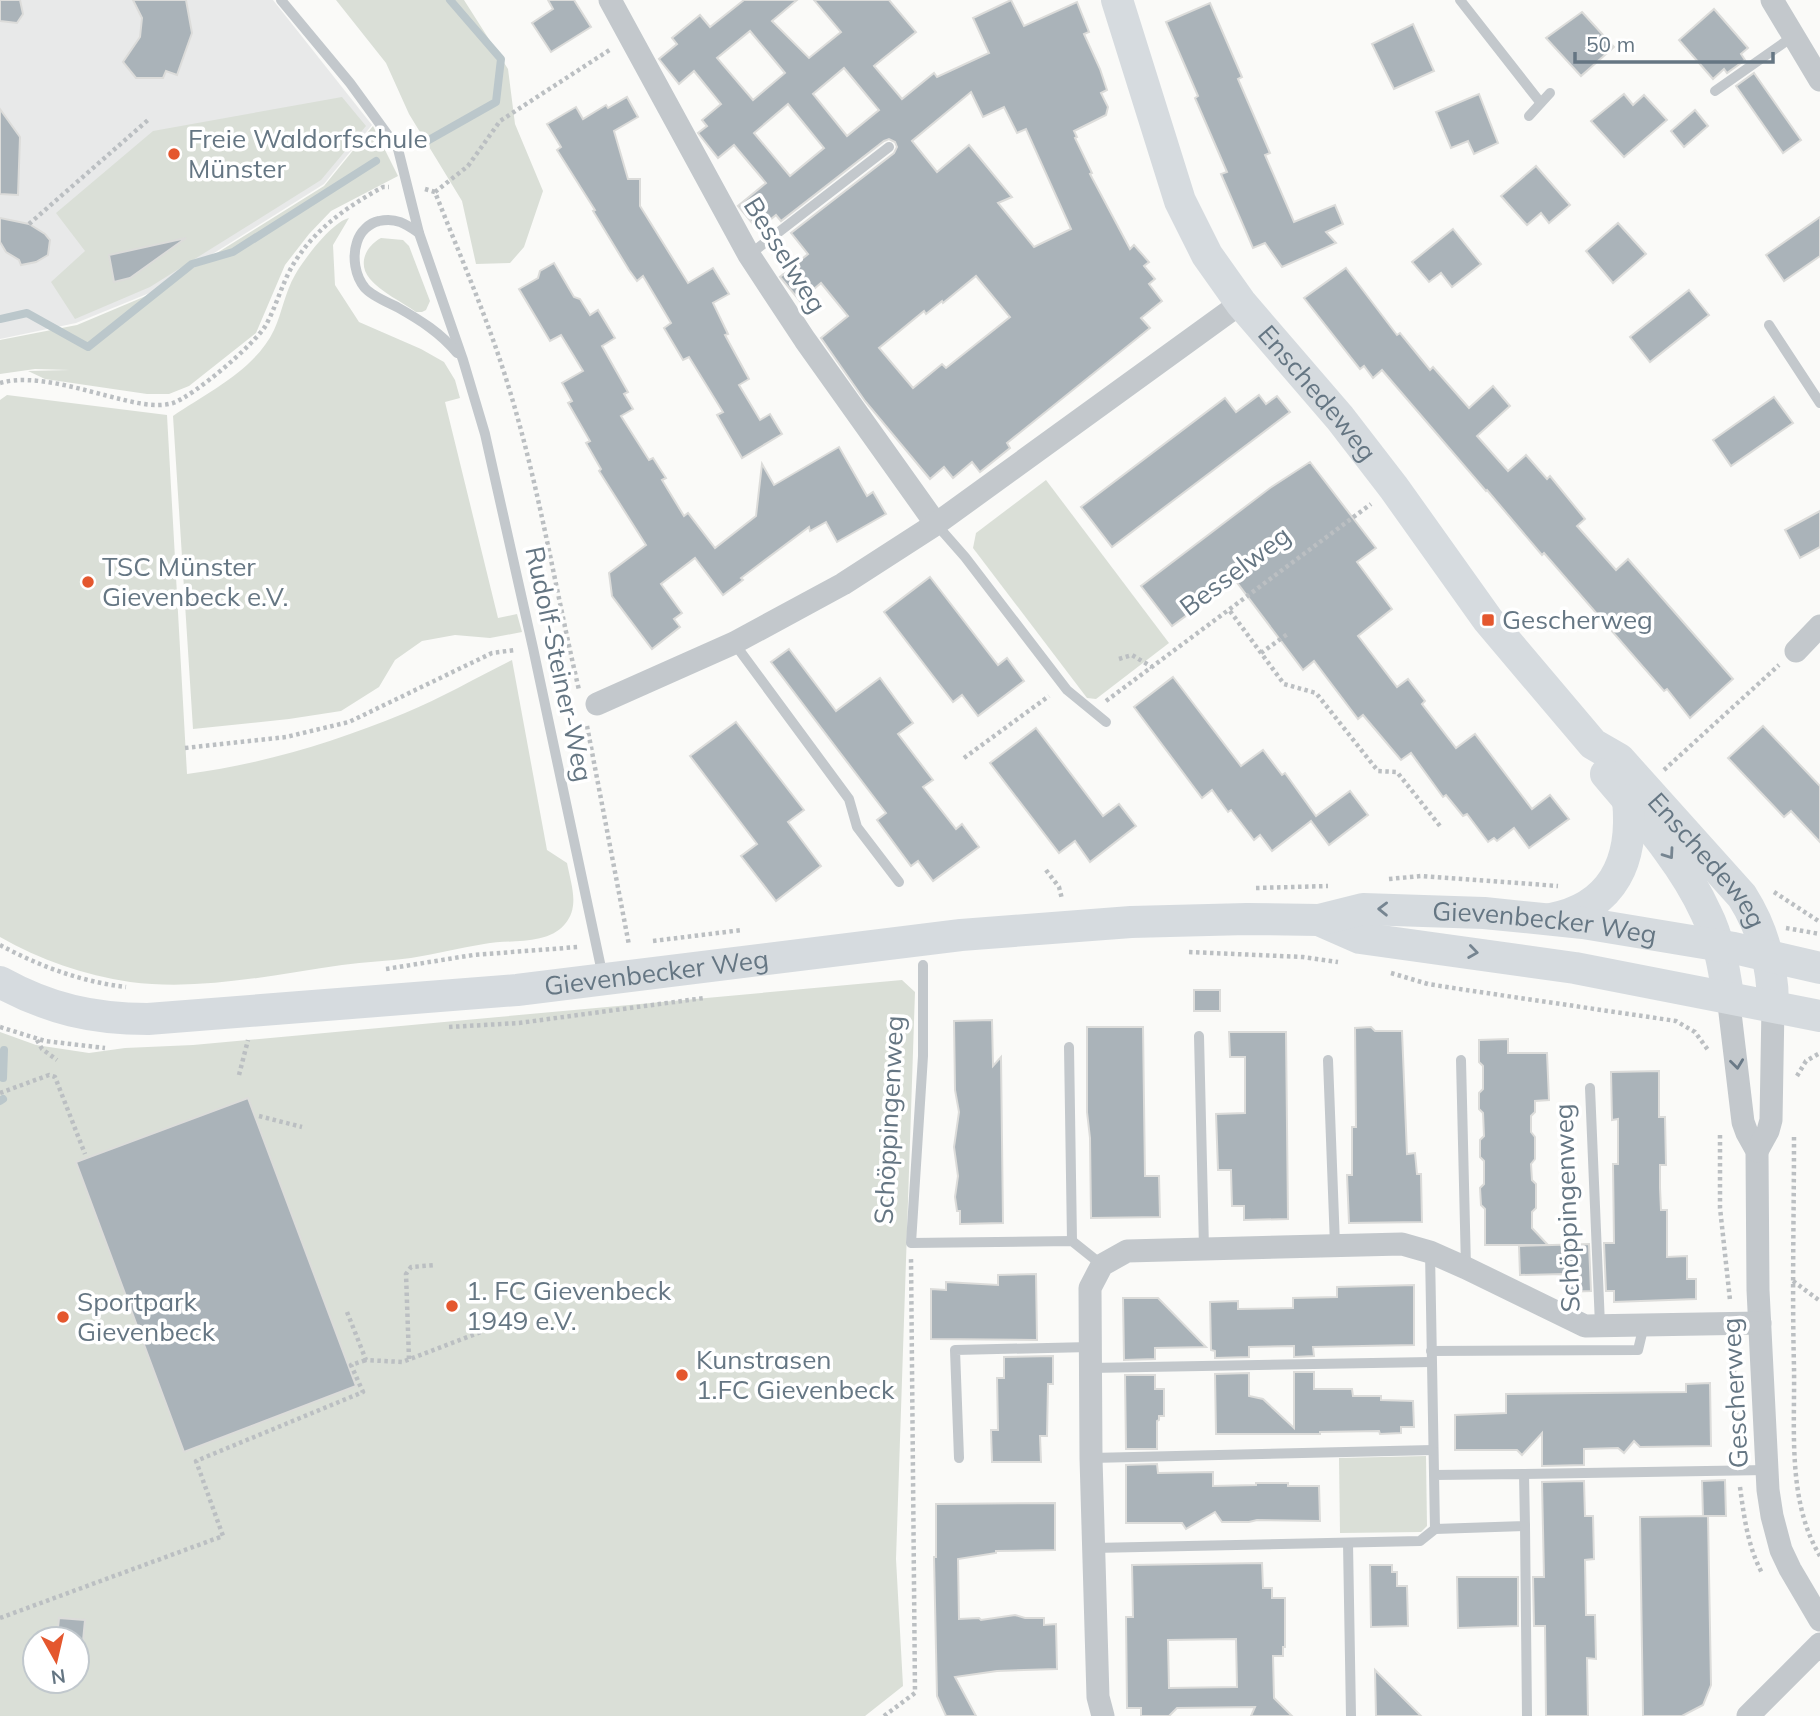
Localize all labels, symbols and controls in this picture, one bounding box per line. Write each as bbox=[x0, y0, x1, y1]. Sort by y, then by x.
scale bar bbox=[1575, 21, 1773, 65]
text: 50 m bbox=[1586, 31, 1635, 57]
place label: Freie Waldorfschule Münster bbox=[188, 122, 428, 185]
marker: Freie Waldorfschule Münster bbox=[166, 146, 182, 162]
street label: Besselweg bbox=[737, 191, 834, 319]
street label: Enschedeweg bbox=[1251, 318, 1384, 468]
street label: Besselweg bbox=[1173, 518, 1297, 623]
street label: Rudolf-Steiner-Weg bbox=[518, 543, 601, 784]
place label: TSC Münster Gievenbeck e.V. bbox=[102, 550, 288, 613]
marker: TSC Münster Gievenbeck e.V. bbox=[80, 574, 96, 590]
place label: Gescherweg bbox=[1502, 603, 1653, 636]
marker: Gescherweg bbox=[1480, 612, 1496, 628]
street label: Enschedeweg bbox=[1641, 785, 1773, 933]
one-way arrow bbox=[1661, 846, 1673, 859]
street label: Gievenbecker Weg bbox=[1432, 894, 1659, 951]
one-way arrow bbox=[1377, 901, 1387, 917]
street label: Gievenbecker Weg bbox=[542, 942, 770, 1002]
one-way arrow bbox=[1467, 945, 1479, 960]
street label: Schöppingenweg bbox=[867, 1015, 910, 1225]
one-way arrow bbox=[1729, 1058, 1744, 1070]
street label: Schöppingenweg bbox=[1546, 1103, 1587, 1313]
place label: 1. FC Gievenbeck 1949 e.V. bbox=[466, 1274, 672, 1337]
place label: Sportpark Gievenbeck bbox=[77, 1285, 216, 1348]
marker: 1. FC Gievenbeck 1949 e.V. bbox=[444, 1298, 460, 1314]
marker: Sportpark Gievenbeck bbox=[55, 1309, 71, 1325]
street label: Gescherweg bbox=[1714, 1317, 1755, 1469]
place label: Kunstrasen 1.FC Gievenbeck bbox=[696, 1343, 895, 1406]
marker: Kunstrasen 1.FC Gievenbeck bbox=[674, 1367, 690, 1383]
north arrow bbox=[21, 1625, 91, 1695]
text: N bbox=[50, 1664, 67, 1690]

